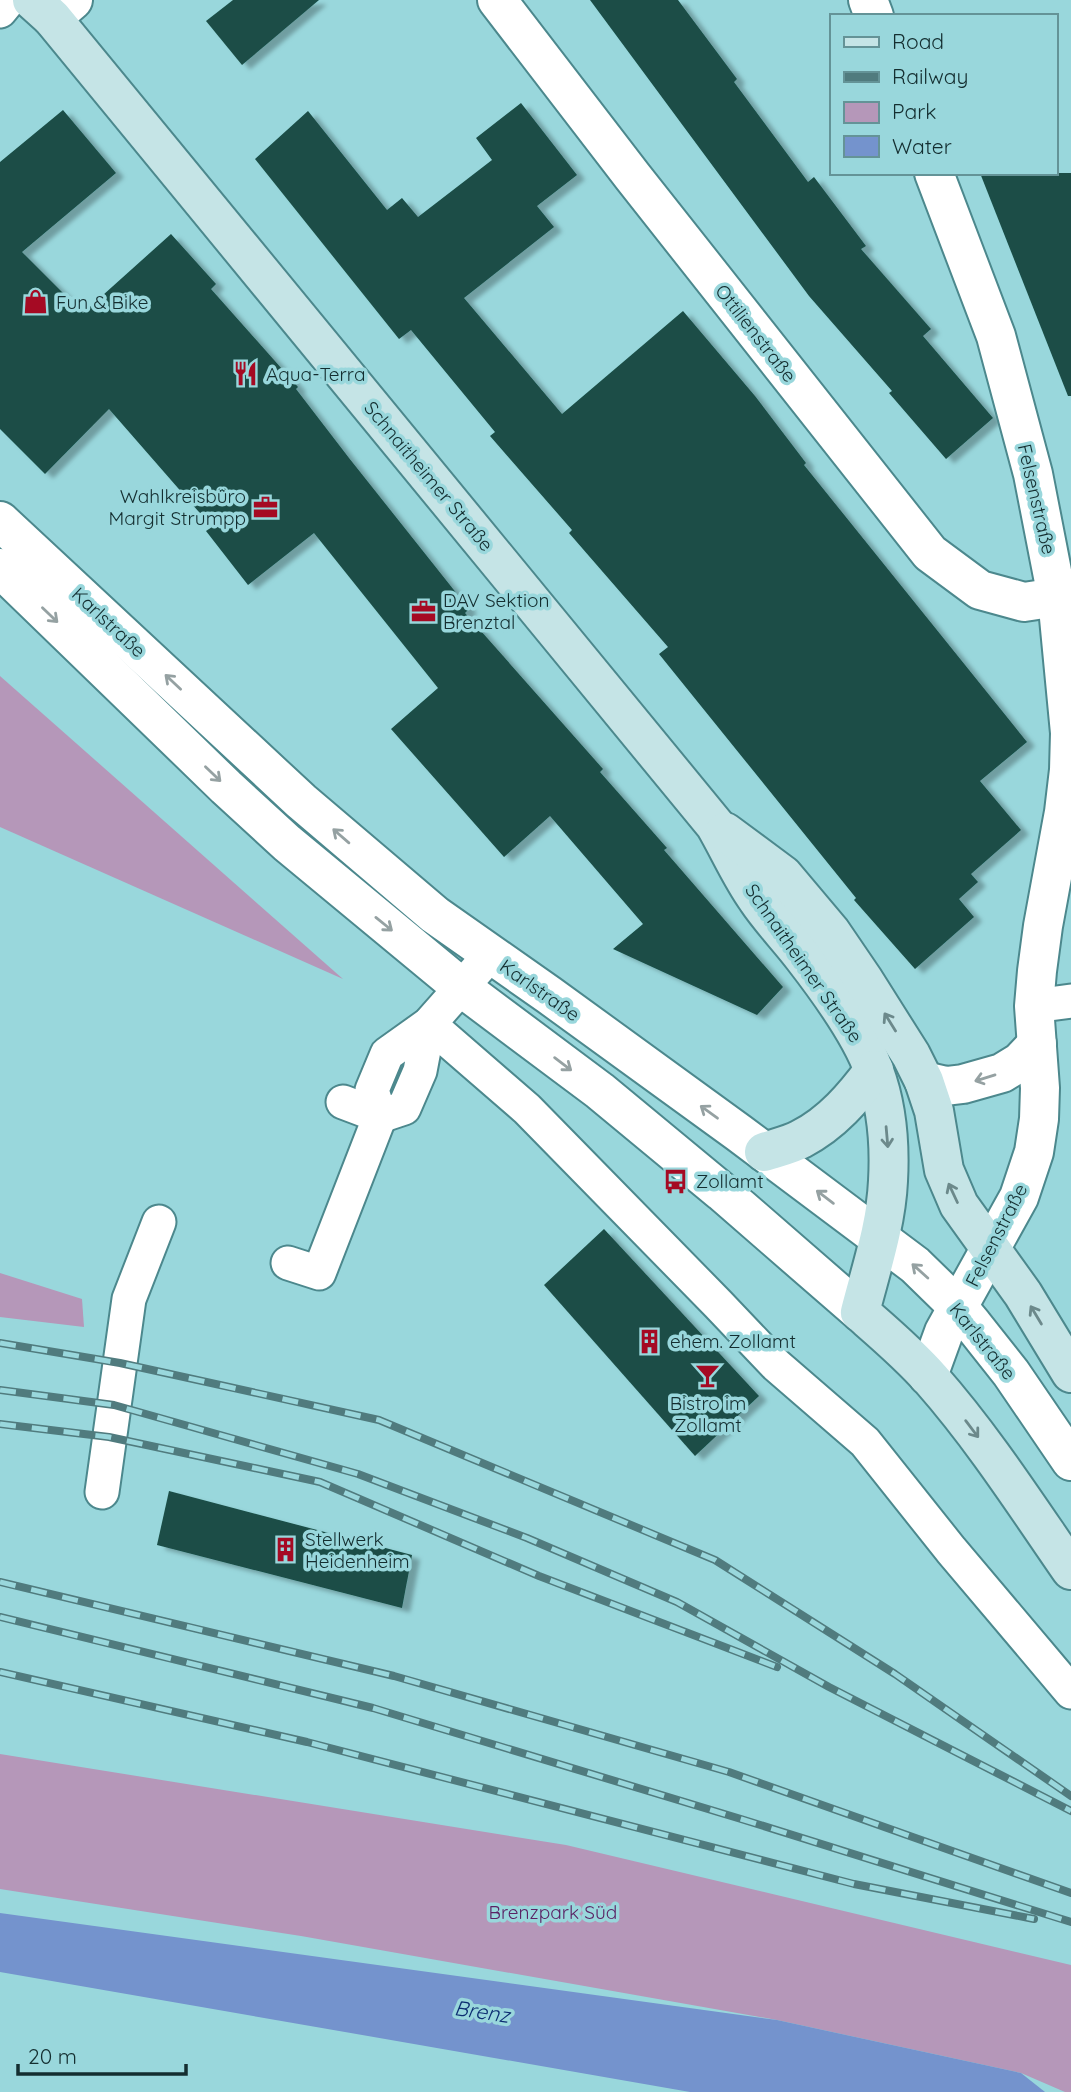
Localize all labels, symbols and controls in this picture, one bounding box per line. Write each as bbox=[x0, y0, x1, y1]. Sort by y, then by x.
legend bbox=[830, 14, 1057, 175]
text: Road bbox=[892, 28, 944, 54]
text: Railway bbox=[892, 63, 968, 89]
text: Park bbox=[892, 98, 936, 124]
text: Water bbox=[892, 133, 952, 159]
street label: Ottilienstraße bbox=[710, 279, 802, 387]
shop icon: Fun & Bike bbox=[22, 288, 50, 316]
place label: Fun & Bike bbox=[56, 290, 148, 314]
restaurant icon: Aqua-Terra bbox=[232, 360, 260, 388]
place label: Aqua-Terra bbox=[266, 362, 365, 386]
street label: Schnaitheimer Straße bbox=[359, 396, 499, 556]
street label: Felsenstraße bbox=[1013, 442, 1061, 556]
place label: Wahlkreisbüro Margit Strumpp bbox=[109, 484, 246, 530]
office icon: Wahlkreisbüro Margit Strumpp bbox=[252, 493, 280, 521]
street label: Karlstraße bbox=[67, 582, 151, 662]
place label: DAV Sektion Brenztal bbox=[443, 588, 549, 634]
office icon: DAV Sektion Brenztal bbox=[409, 597, 437, 625]
one-way arrow bbox=[41, 607, 58, 624]
one-way arrow bbox=[164, 674, 182, 690]
one-way arrow bbox=[204, 765, 221, 782]
one-way arrow bbox=[332, 828, 350, 844]
street label: Schnaitheimer Straße bbox=[740, 879, 868, 1047]
one-way arrow bbox=[374, 916, 392, 932]
street label: Karlstraße bbox=[495, 954, 585, 1026]
one-way arrow bbox=[883, 1012, 897, 1032]
one-way arrow bbox=[553, 1056, 572, 1071]
one-way arrow bbox=[975, 1072, 997, 1085]
one-way arrow bbox=[700, 1105, 719, 1119]
one-way arrow bbox=[881, 1125, 894, 1148]
bus stop icon: Zollamt bbox=[662, 1167, 690, 1195]
place label: Zollamt bbox=[696, 1169, 764, 1193]
street label: Felsenstraße bbox=[960, 1179, 1032, 1291]
one-way arrow bbox=[946, 1183, 959, 1204]
one-way arrow bbox=[816, 1189, 835, 1204]
one-way arrow bbox=[912, 1262, 929, 1279]
street label: Karlstraße bbox=[945, 1298, 1021, 1384]
one-way arrow bbox=[1028, 1305, 1042, 1325]
building icon: ehem. Zollamt bbox=[636, 1327, 664, 1355]
place label: ehem. Zollamt bbox=[670, 1329, 796, 1353]
bar icon: Bistro im Zollamt bbox=[694, 1361, 722, 1389]
place label: Bistro im Zollamt bbox=[670, 1391, 746, 1437]
one-way arrow bbox=[964, 1419, 979, 1438]
place label: Stellwerk Heidenheim bbox=[305, 1527, 410, 1573]
building icon: Stellwerk Heidenheim bbox=[271, 1536, 299, 1564]
park label: Brenzpark Süd bbox=[489, 1900, 617, 1924]
water label: Brenz bbox=[453, 1994, 513, 2028]
scale bar bbox=[18, 2032, 186, 2076]
text: 20 m bbox=[28, 2043, 77, 2069]

